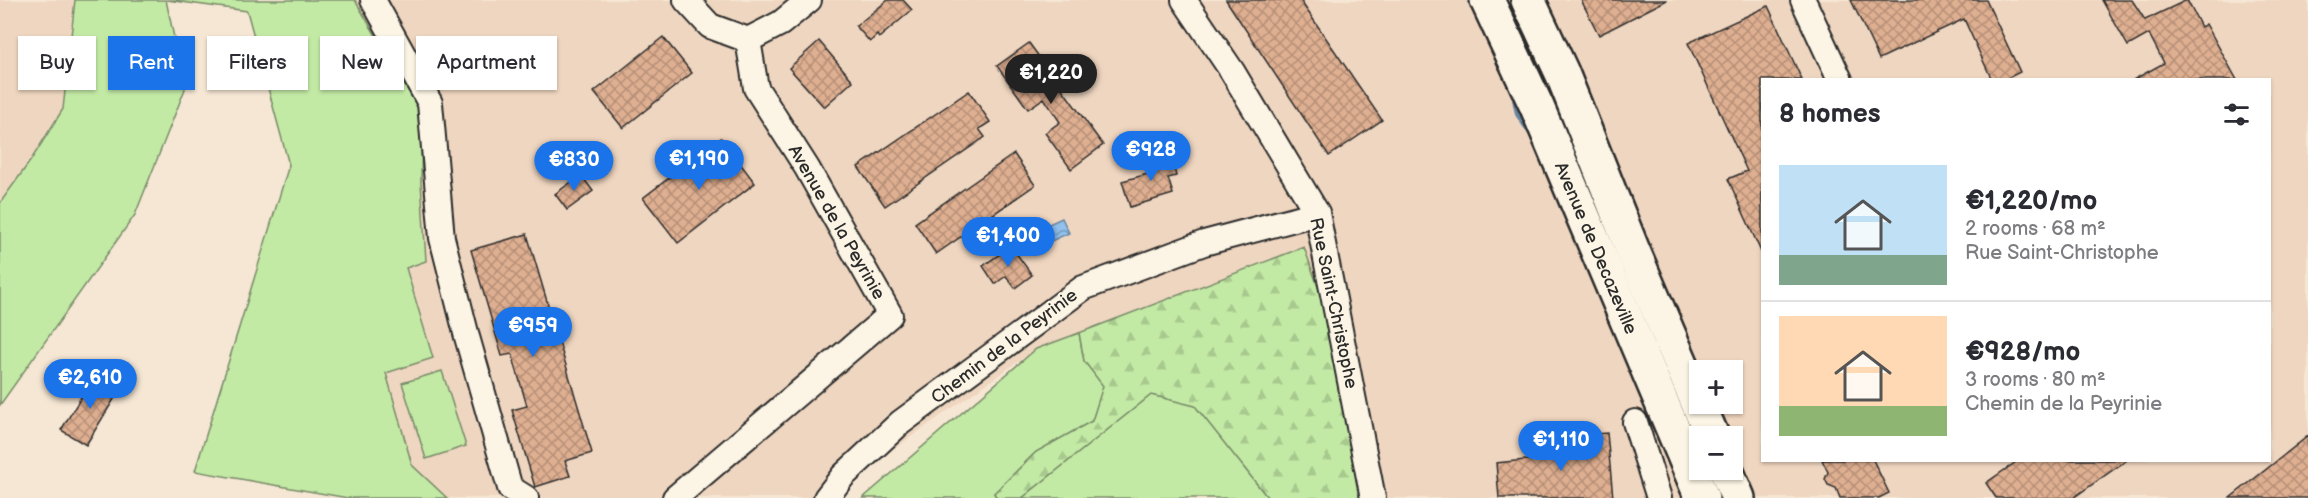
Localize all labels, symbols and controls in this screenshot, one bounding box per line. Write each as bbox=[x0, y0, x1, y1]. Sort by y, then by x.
chip: Buy bbox=[18, 36, 96, 90]
chip: Rent bbox=[108, 36, 195, 90]
chip: Filters bbox=[207, 36, 308, 90]
chip: New bbox=[320, 36, 404, 90]
chip: Apartment bbox=[416, 36, 557, 90]
pin: €1,220 bbox=[1002, 54, 1100, 105]
text: €1,220 bbox=[1019, 61, 1083, 85]
icon: filters bbox=[2220, 98, 2253, 131]
text: 8 homes bbox=[1779, 99, 1881, 130]
pin: €928 bbox=[1115, 131, 1187, 182]
text: €928 bbox=[1126, 138, 1176, 162]
pin: €1,190 bbox=[650, 140, 748, 191]
pin: €830 bbox=[538, 141, 610, 192]
street label: Avenue de la Peyrinie bbox=[784, 141, 890, 304]
text: €1,190 bbox=[669, 147, 729, 171]
text: €830 bbox=[548, 148, 600, 172]
street label: Avenue de Decazeville bbox=[1550, 159, 1641, 338]
text: €1,220/mo bbox=[1965, 186, 2097, 217]
icon: home bbox=[1827, 189, 1899, 261]
street label: Rue Saint-Christophe bbox=[1305, 216, 1362, 391]
pin: €1,400 bbox=[959, 217, 1057, 268]
text: 2 rooms · 68 m² bbox=[1965, 217, 2106, 241]
text: €1,400 bbox=[976, 224, 1040, 248]
text: Rue Saint-Christophe bbox=[1965, 241, 2159, 265]
street label: Chemin de la Peyrinie bbox=[927, 284, 1082, 408]
pin: €959 bbox=[497, 307, 569, 358]
text: €959 bbox=[508, 314, 558, 338]
text: €928/mo bbox=[1965, 337, 2080, 368]
icon: home bbox=[1827, 340, 1899, 412]
pin: €2,610 bbox=[41, 359, 139, 410]
map controls bbox=[1689, 360, 1743, 480]
button: + bbox=[1689, 360, 1743, 414]
text: €2,610 bbox=[58, 366, 122, 390]
text: 3 rooms · 80 m² bbox=[1965, 368, 2106, 392]
text: Chemin de la Peyrinie bbox=[1965, 392, 2162, 416]
pin: €1,110 bbox=[1512, 421, 1610, 472]
button: − bbox=[1689, 426, 1743, 480]
text: €1,110 bbox=[1532, 428, 1590, 452]

